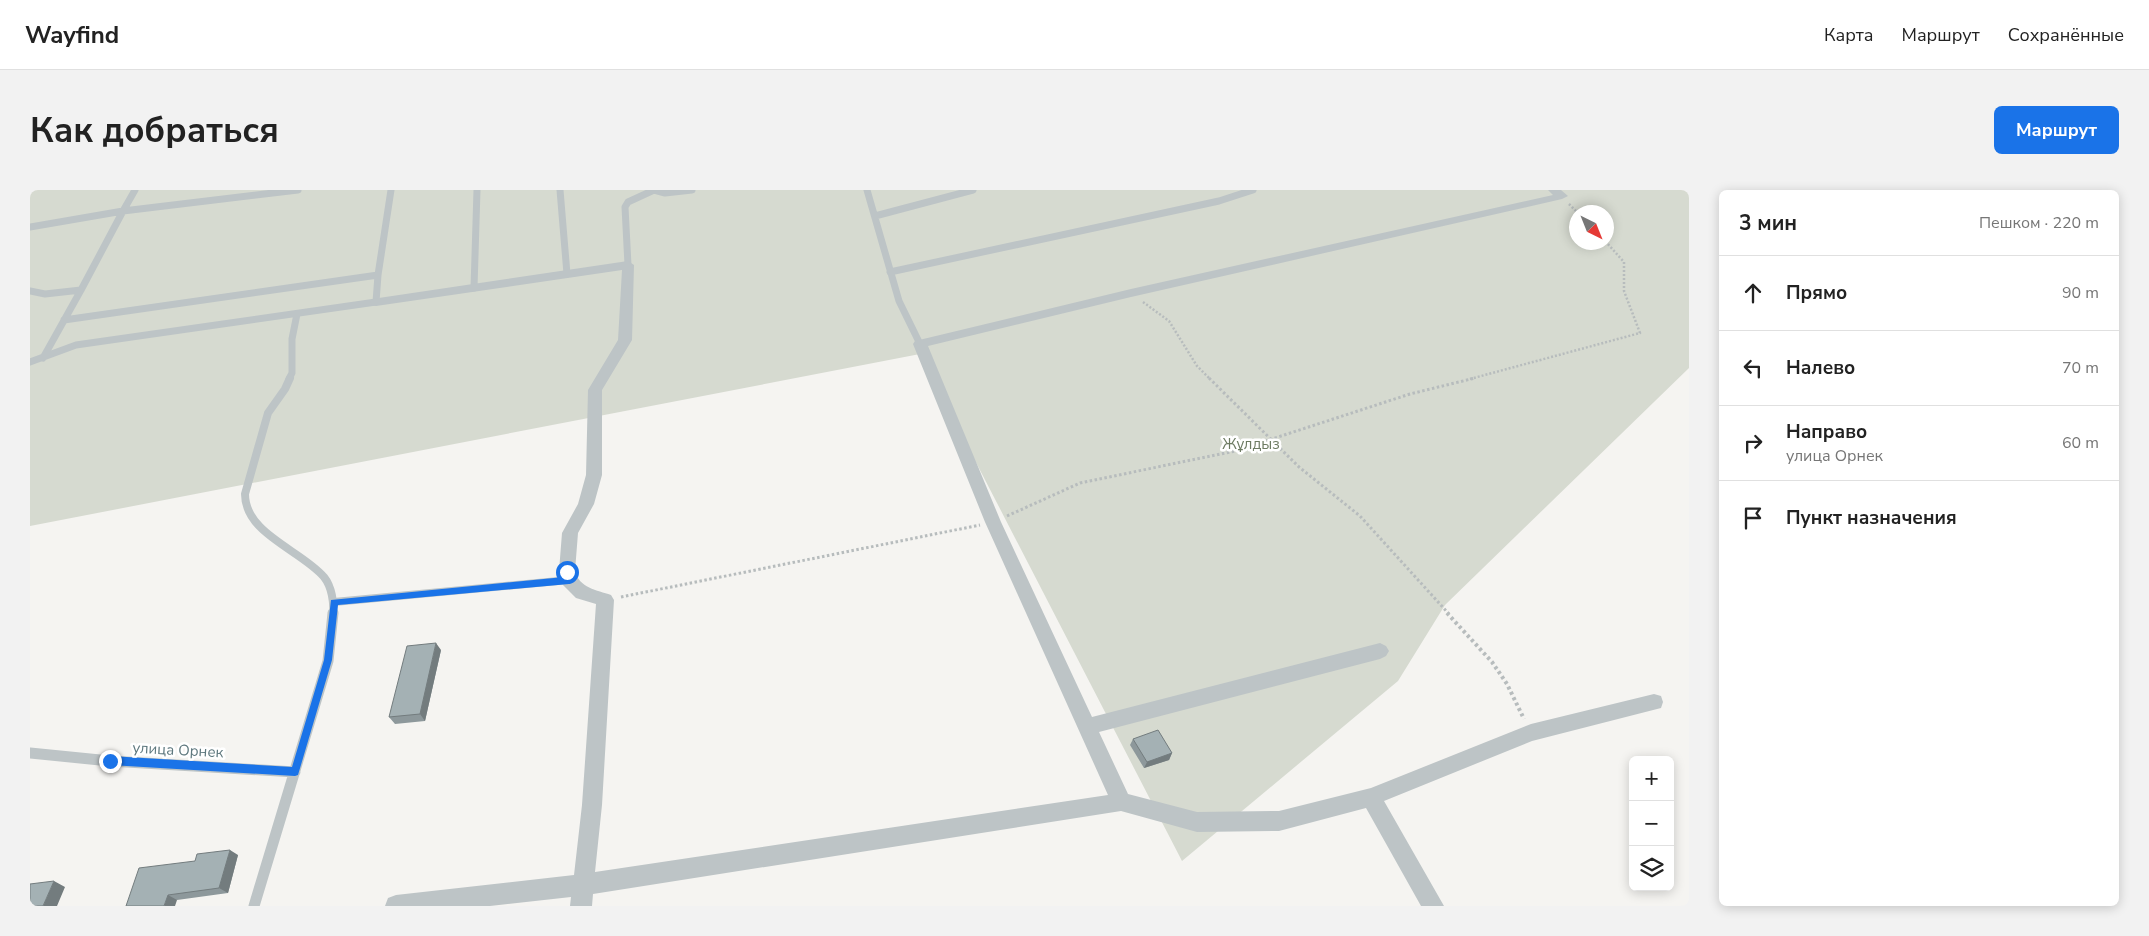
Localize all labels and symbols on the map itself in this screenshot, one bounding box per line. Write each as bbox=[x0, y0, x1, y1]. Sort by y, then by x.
north arrow bbox=[1569, 205, 1614, 250]
park label: Жұлдыз bbox=[1222, 434, 1280, 454]
route start bbox=[556, 561, 579, 584]
street label: улица Орнек bbox=[132, 738, 224, 762]
route end bbox=[99, 750, 122, 773]

